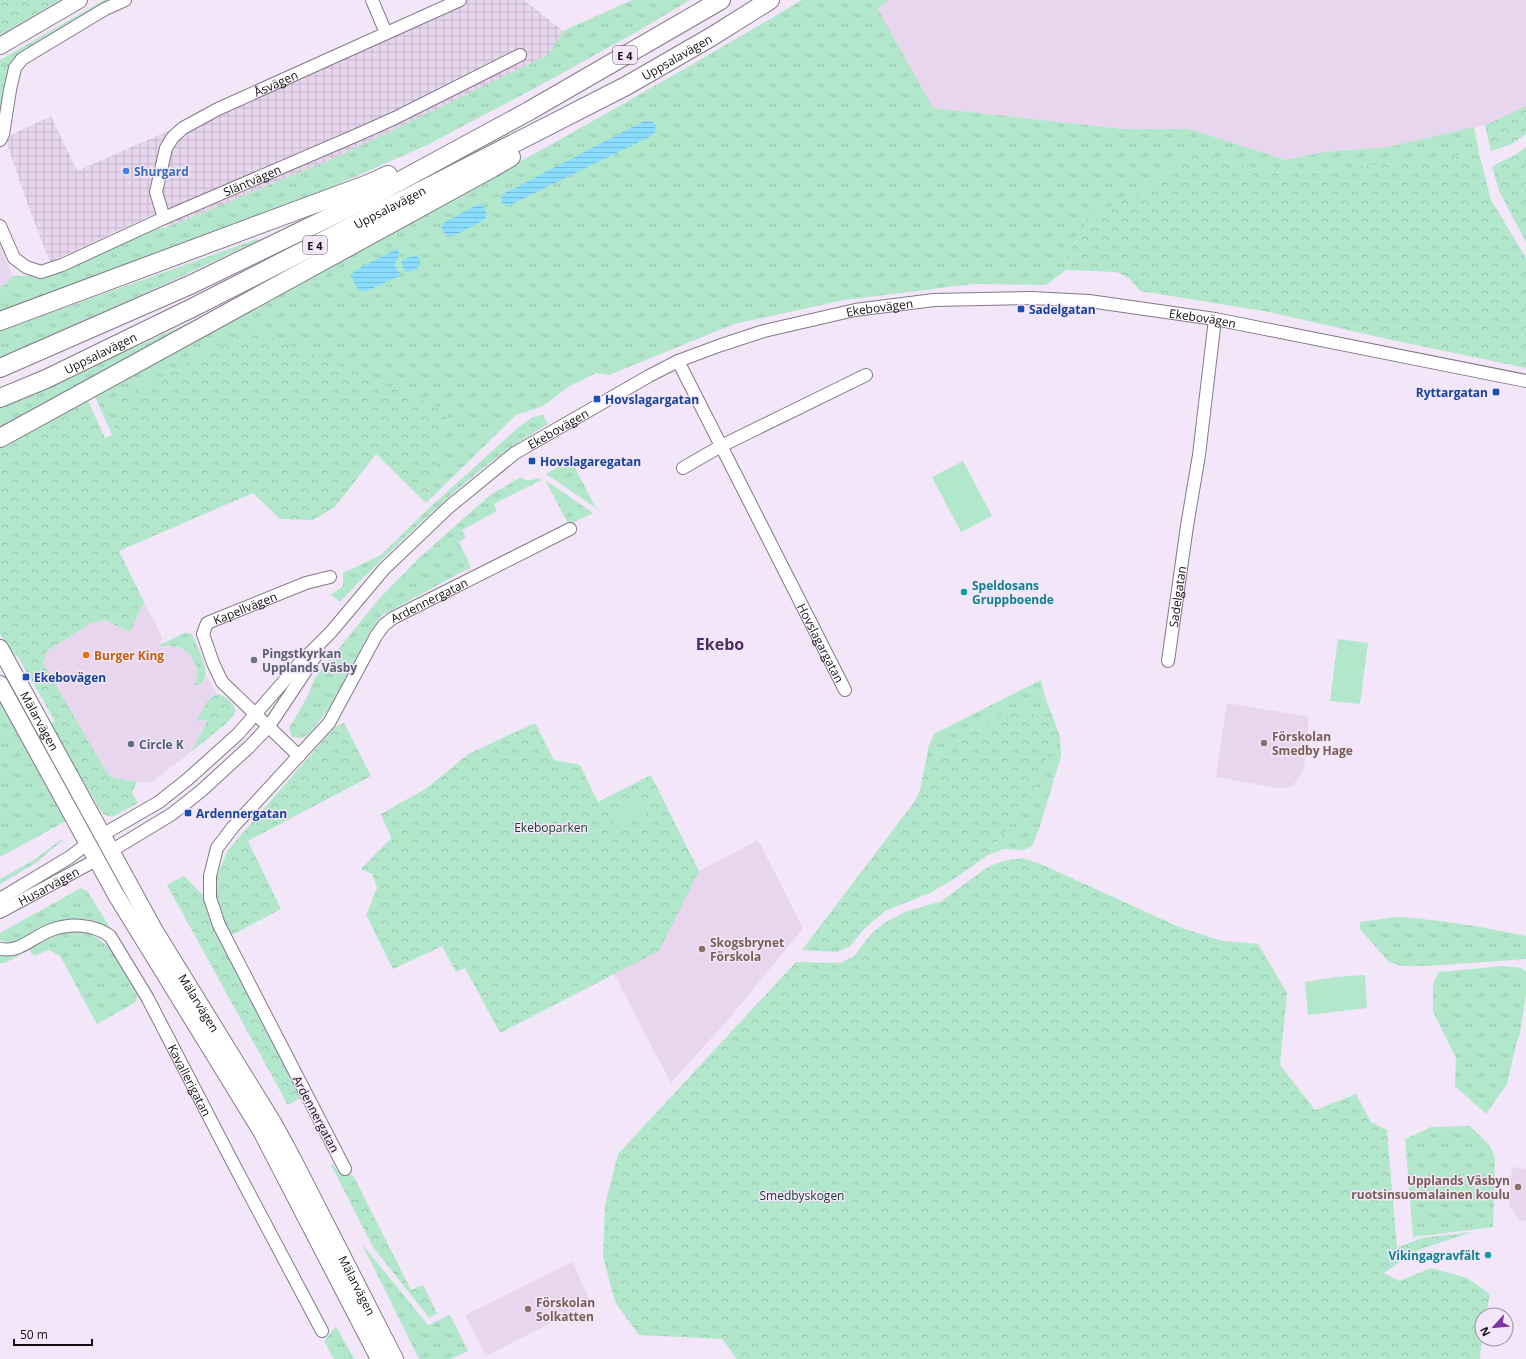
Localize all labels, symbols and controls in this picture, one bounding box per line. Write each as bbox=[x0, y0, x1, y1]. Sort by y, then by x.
street label: Uppsalavägen bbox=[638, 30, 715, 84]
road number: E 4 bbox=[613, 46, 637, 64]
street label: Åsvägen bbox=[251, 66, 301, 100]
street label: Släntvägen bbox=[221, 160, 284, 200]
place label: Shurgard bbox=[134, 163, 189, 180]
marker: Shurgard bbox=[121, 166, 131, 176]
street label: Uppsalavägen bbox=[351, 181, 429, 232]
road number: E 4 bbox=[303, 236, 327, 254]
street label: Ekebovägen bbox=[844, 294, 914, 320]
place label: Sadelgatan bbox=[1029, 301, 1096, 318]
marker: Sadelgatan bbox=[1016, 304, 1026, 314]
street label: Ekebovägen bbox=[1168, 304, 1238, 332]
street label: Uppsalavägen bbox=[61, 328, 139, 378]
place label: Ryttargatan bbox=[1416, 384, 1488, 401]
marker: Ryttargatan bbox=[1491, 387, 1501, 397]
place label: Hovslagargatan bbox=[605, 391, 699, 408]
marker: Hovslagargatan bbox=[592, 394, 602, 404]
street label: Ekebovägen bbox=[524, 404, 591, 453]
place label: Hovslagaregatan bbox=[540, 453, 641, 470]
marker: Hovslagaregatan bbox=[527, 456, 537, 466]
street label: Sadelgatan bbox=[1164, 565, 1190, 628]
street label: Ardennergatan bbox=[387, 573, 471, 626]
place label: Speldosans Gruppboende bbox=[972, 577, 1054, 608]
street label: Kapellvägen bbox=[210, 587, 279, 628]
marker: Speldosans Gruppboende bbox=[959, 587, 969, 597]
street label: Hovslagargatan bbox=[794, 600, 848, 685]
district label: Ekebo bbox=[696, 633, 744, 655]
place label: Pingstkyrkan Upplands Väsby bbox=[262, 645, 357, 676]
place label: Burger King bbox=[94, 647, 164, 664]
marker: Burger King bbox=[81, 650, 91, 660]
marker: Pingstkyrkan Upplands Väsby bbox=[249, 655, 259, 665]
place label: Ekebovägen bbox=[34, 669, 106, 686]
marker: Ekebovägen bbox=[21, 672, 31, 682]
street label: Mälarvägen bbox=[17, 688, 63, 754]
place label: Förskolan Smedby Hage bbox=[1272, 728, 1353, 759]
place label: Circle K bbox=[139, 736, 184, 753]
marker: Förskolan Smedby Hage bbox=[1259, 738, 1269, 748]
marker: Circle K bbox=[126, 739, 136, 749]
place label: Ardennergatan bbox=[196, 805, 287, 822]
marker: Ardennergatan bbox=[183, 808, 193, 818]
park label: Ekeboparken bbox=[514, 819, 588, 836]
street label: Husarvägen bbox=[15, 862, 82, 909]
place label: Skogsbrynet Förskola bbox=[710, 934, 784, 965]
marker: Skogsbrynet Förskola bbox=[697, 944, 707, 954]
street label: Mälarvägen bbox=[175, 970, 224, 1035]
street label: Kavallerigatan bbox=[164, 1041, 216, 1119]
street label: Ardennergatan bbox=[289, 1073, 343, 1155]
place label: Upplands Väsbyn ruotsinsuomalainen koulu bbox=[1351, 1172, 1510, 1203]
marker: Upplands Väsbyn ruotsinsuomalainen koulu bbox=[1513, 1182, 1523, 1192]
park label: Smedbyskogen bbox=[760, 1187, 844, 1204]
place label: Vikingagravfält bbox=[1388, 1247, 1480, 1264]
marker: Vikingagravfält bbox=[1483, 1250, 1493, 1260]
street label: Mälarvägen bbox=[335, 1252, 380, 1318]
place label: Förskolan Solkatten bbox=[536, 1294, 595, 1325]
marker: Förskolan Solkatten bbox=[523, 1304, 533, 1314]
north arrow bbox=[1474, 1307, 1514, 1347]
scale bar bbox=[14, 1321, 92, 1347]
text: N bbox=[1476, 1324, 1493, 1339]
text: 50 m bbox=[20, 1326, 48, 1343]

